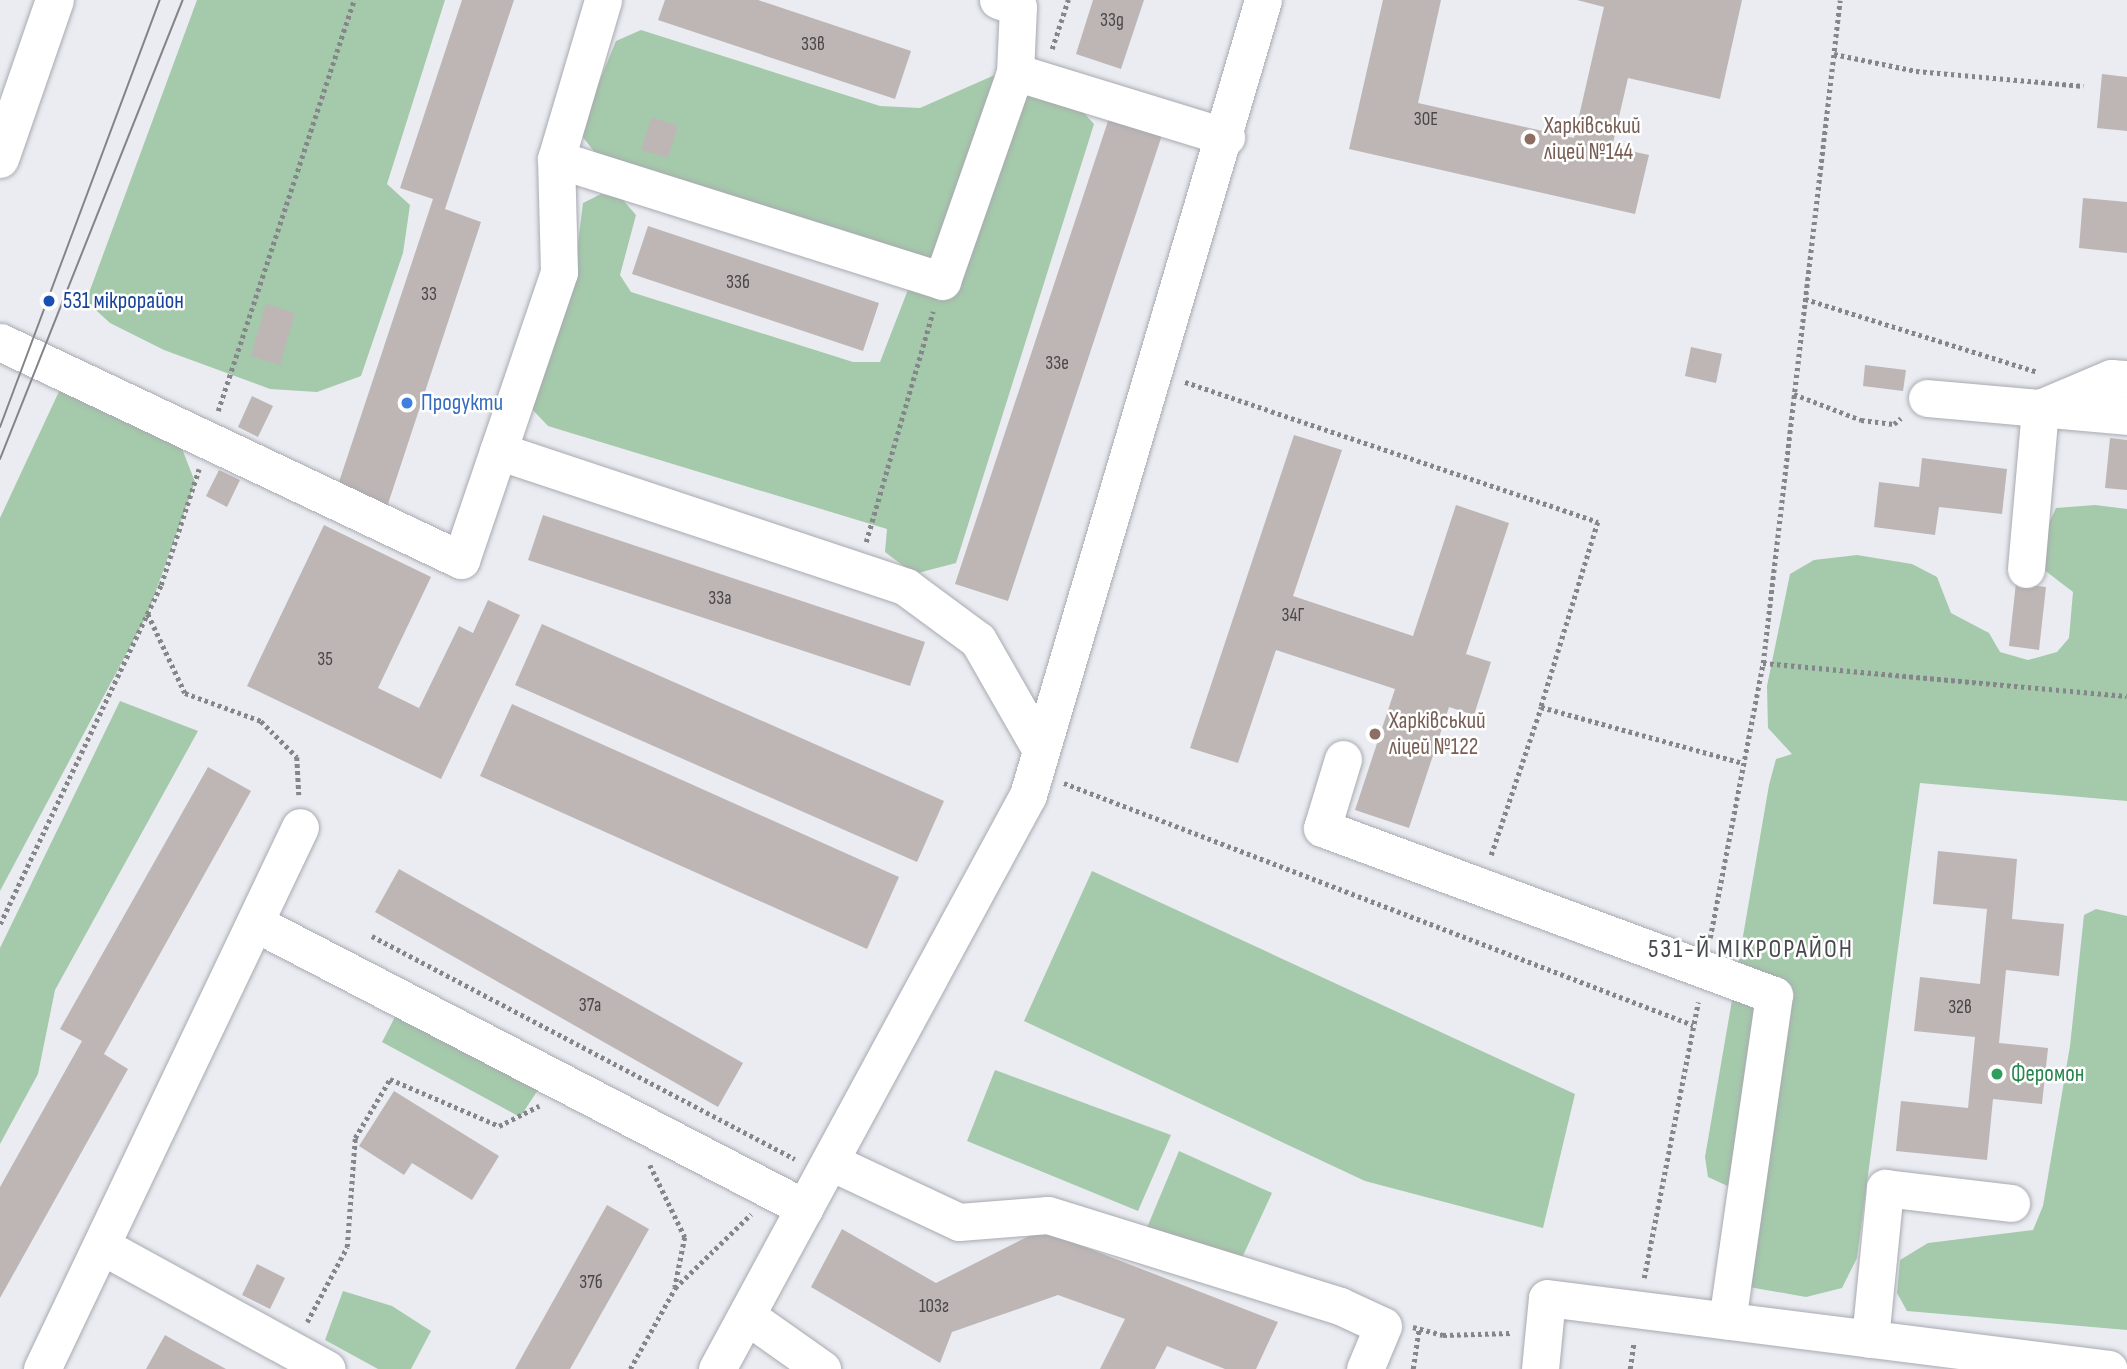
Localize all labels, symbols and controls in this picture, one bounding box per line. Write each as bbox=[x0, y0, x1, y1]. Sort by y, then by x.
house number: 33д bbox=[1100, 10, 1124, 32]
house number: 33в bbox=[801, 34, 825, 56]
house number: 30Е bbox=[1414, 109, 1438, 131]
place label: Харківський ліцей №144 bbox=[1544, 112, 1641, 166]
marker: Харківський ліцей №144 bbox=[1522, 131, 1538, 147]
house number: 33б bbox=[726, 272, 750, 294]
house number: 33 bbox=[421, 284, 437, 306]
place label: 531 мікрорайон bbox=[63, 287, 184, 315]
marker: 531 мікрорайон bbox=[41, 293, 57, 309]
house number: 33е bbox=[1045, 353, 1069, 375]
place label: Продукти bbox=[421, 389, 503, 417]
marker: Продукти bbox=[399, 395, 415, 411]
house number: 33а bbox=[708, 588, 732, 610]
house number: 34Г bbox=[1282, 605, 1304, 627]
house number: 35 bbox=[317, 649, 333, 671]
place label: Харківський ліцей №122 bbox=[1389, 707, 1486, 761]
marker: Харківський ліцей №122 bbox=[1367, 726, 1383, 742]
district label: 531-Й МІКРОРАЙОН bbox=[1650, 934, 1852, 966]
house number: 37а bbox=[579, 995, 601, 1017]
house number: 32в bbox=[1948, 997, 1972, 1019]
place label: Феромон bbox=[2011, 1060, 2084, 1088]
marker: Феромон bbox=[1989, 1066, 2005, 1082]
house number: 37б bbox=[579, 1272, 603, 1294]
house number: 103г bbox=[919, 1296, 949, 1318]

